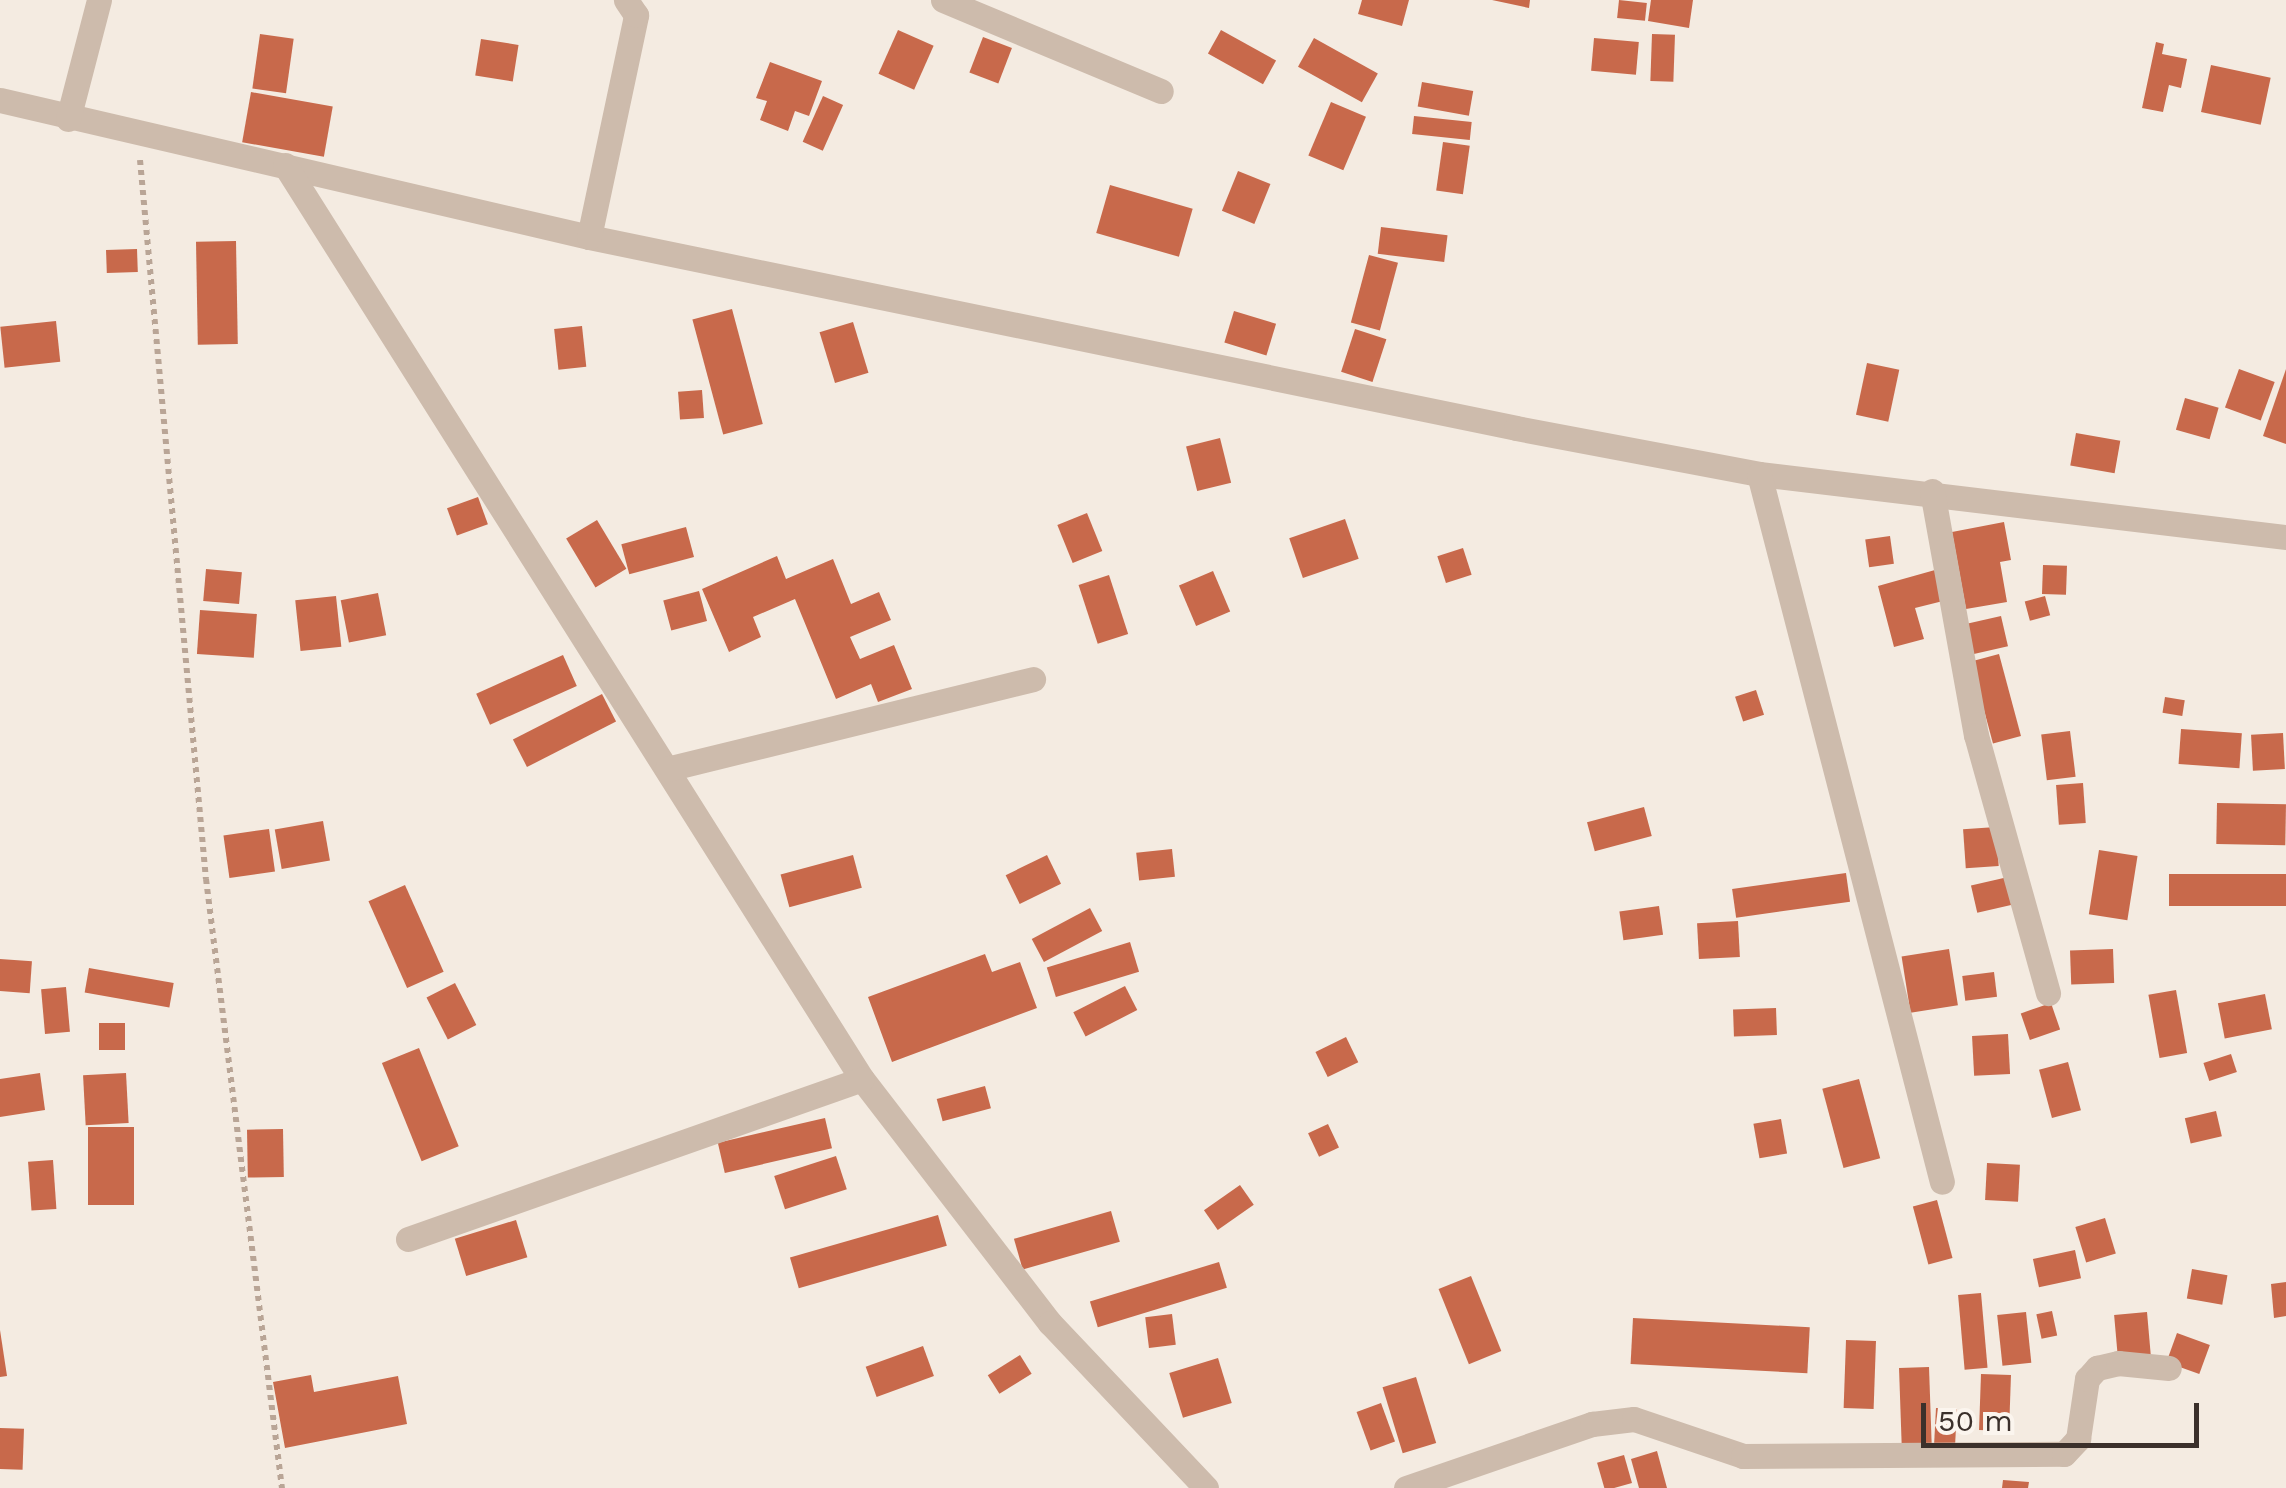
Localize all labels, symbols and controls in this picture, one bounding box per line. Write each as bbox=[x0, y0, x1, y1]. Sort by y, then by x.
scale bar bbox=[1926, 1383, 2204, 1445]
text: 50 m bbox=[1938, 1403, 2013, 1438]

